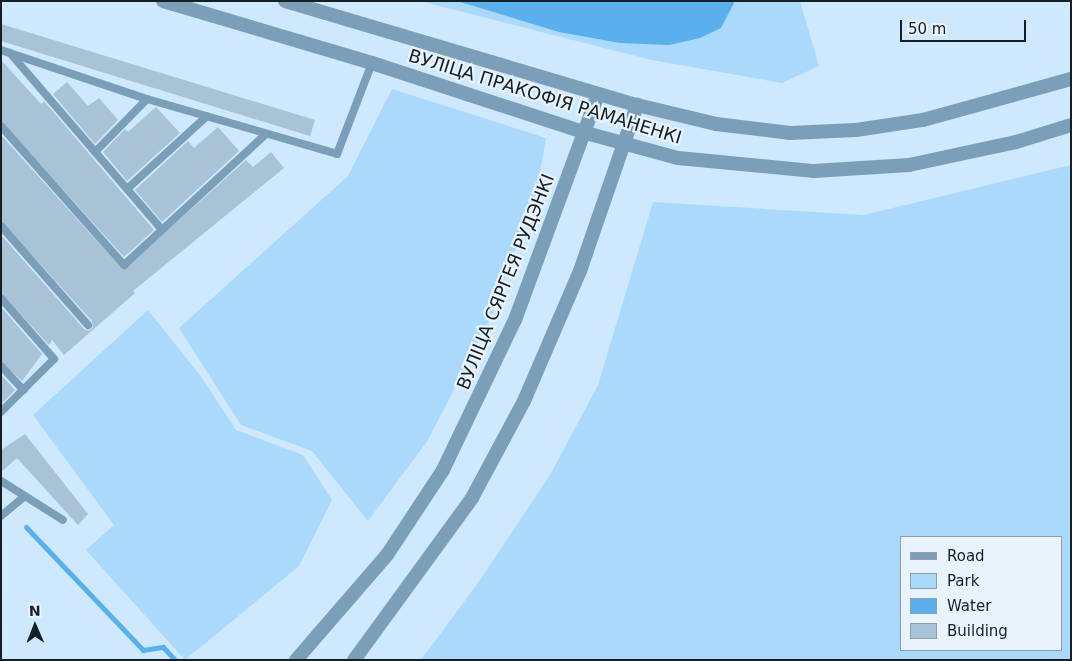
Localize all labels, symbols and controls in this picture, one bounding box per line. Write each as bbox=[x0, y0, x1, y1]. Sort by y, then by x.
scale bar bbox=[902, 10, 1028, 42]
text: 50 m bbox=[908, 20, 946, 38]
street label: ВУЛІЦА ПРАКОФІЯ РАМАНЕНКІ bbox=[406, 45, 684, 149]
street label: ВУЛІЦА СЯРГЕЯ РУДЭНКІ bbox=[453, 171, 559, 393]
legend bbox=[900, 536, 1062, 651]
text: Road bbox=[947, 547, 985, 565]
text: Park bbox=[947, 572, 979, 590]
text: Water bbox=[947, 597, 991, 615]
north arrow bbox=[10, 601, 60, 651]
text: N bbox=[29, 603, 41, 619]
text: Building bbox=[947, 622, 1008, 640]

